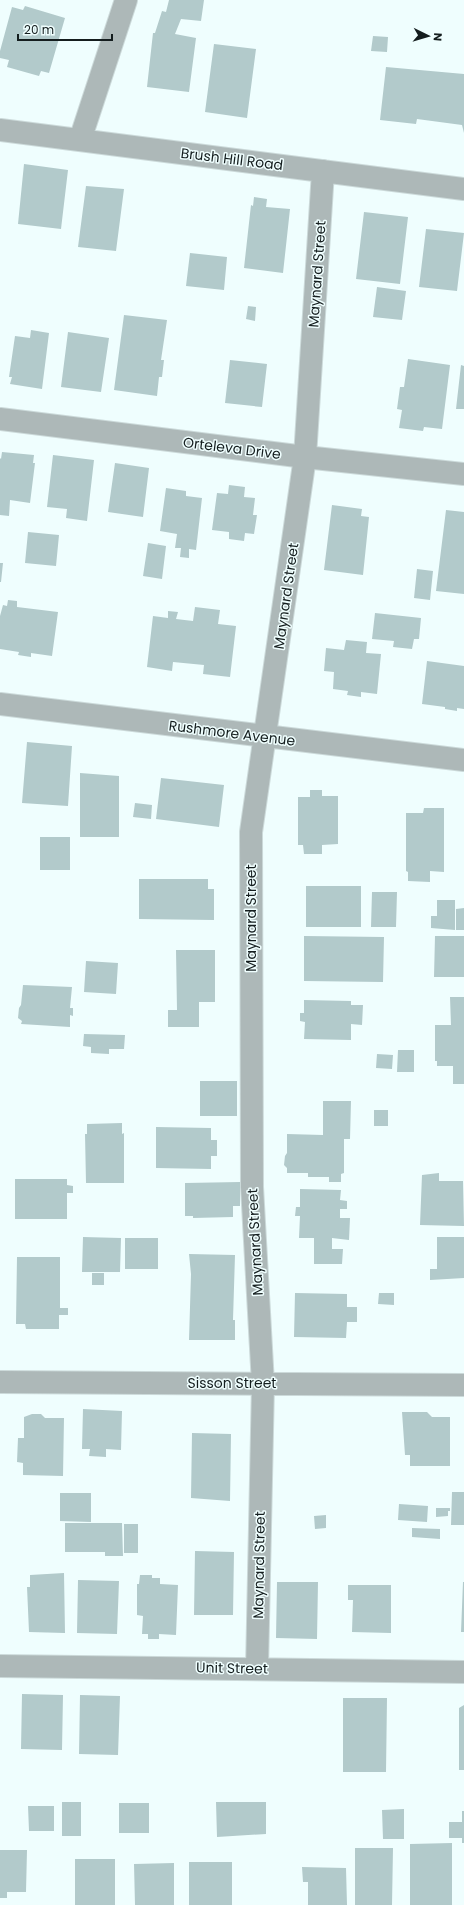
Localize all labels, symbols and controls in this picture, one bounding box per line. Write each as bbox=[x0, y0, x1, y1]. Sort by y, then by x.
scale bar bbox=[18, 16, 112, 42]
north arrow bbox=[408, 16, 448, 56]
text: 20 m bbox=[24, 21, 54, 38]
text: N bbox=[430, 32, 446, 42]
street label: Brush Hill Road bbox=[180, 143, 284, 175]
street label: Maynard Street bbox=[303, 220, 331, 328]
street label: Orteleva Drive bbox=[182, 432, 282, 464]
street label: Maynard Street bbox=[269, 542, 303, 650]
street label: Rushmore Avenue bbox=[168, 715, 297, 751]
street label: Maynard Street bbox=[241, 864, 261, 972]
street label: Maynard Street bbox=[242, 1188, 268, 1296]
street label: Sisson Street bbox=[188, 1373, 276, 1393]
street label: Maynard Street bbox=[248, 1511, 270, 1619]
street label: Unit Street bbox=[196, 1657, 268, 1679]

